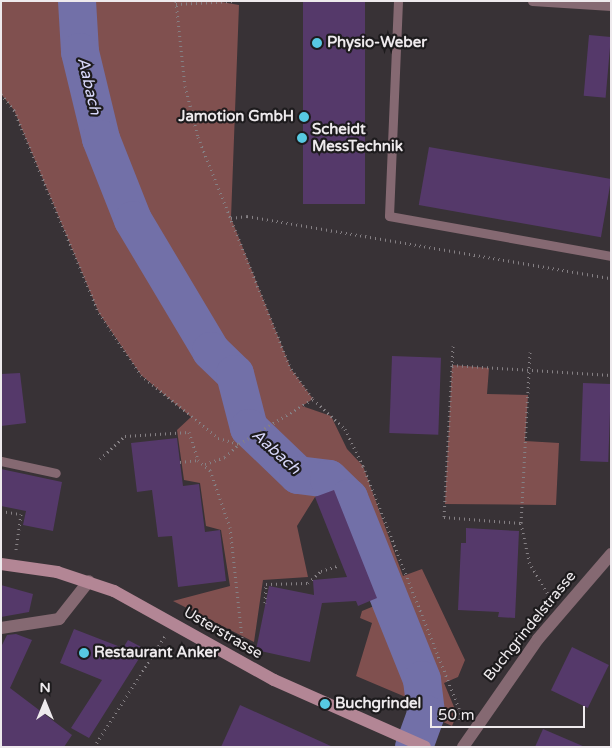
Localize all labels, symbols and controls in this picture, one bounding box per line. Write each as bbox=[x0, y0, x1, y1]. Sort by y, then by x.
place label: Physio-Weber bbox=[327, 34, 427, 52]
marker: Physio-Weber bbox=[311, 37, 323, 49]
water label: Aabach bbox=[73, 55, 105, 117]
place label: Jamotion GmbH bbox=[178, 108, 294, 126]
marker: Jamotion GmbH bbox=[298, 111, 310, 123]
place label: Scheidt MessTechnik bbox=[312, 120, 403, 155]
marker: Scheidt MessTechnik bbox=[296, 132, 308, 144]
water label: Aabach bbox=[248, 425, 304, 479]
street label: Buchgrindelstrasse bbox=[480, 567, 580, 685]
street label: Usterstrasse bbox=[180, 603, 266, 663]
place label: Restaurant Anker bbox=[94, 644, 219, 662]
marker: Restaurant Anker bbox=[78, 647, 90, 659]
north arrow bbox=[20, 678, 70, 728]
text: N bbox=[39, 679, 51, 696]
place label: Buchgrindel bbox=[335, 695, 421, 713]
scale bar bbox=[432, 696, 587, 728]
marker: Buchgrindel bbox=[319, 698, 331, 710]
text: 50 m bbox=[438, 706, 475, 724]

